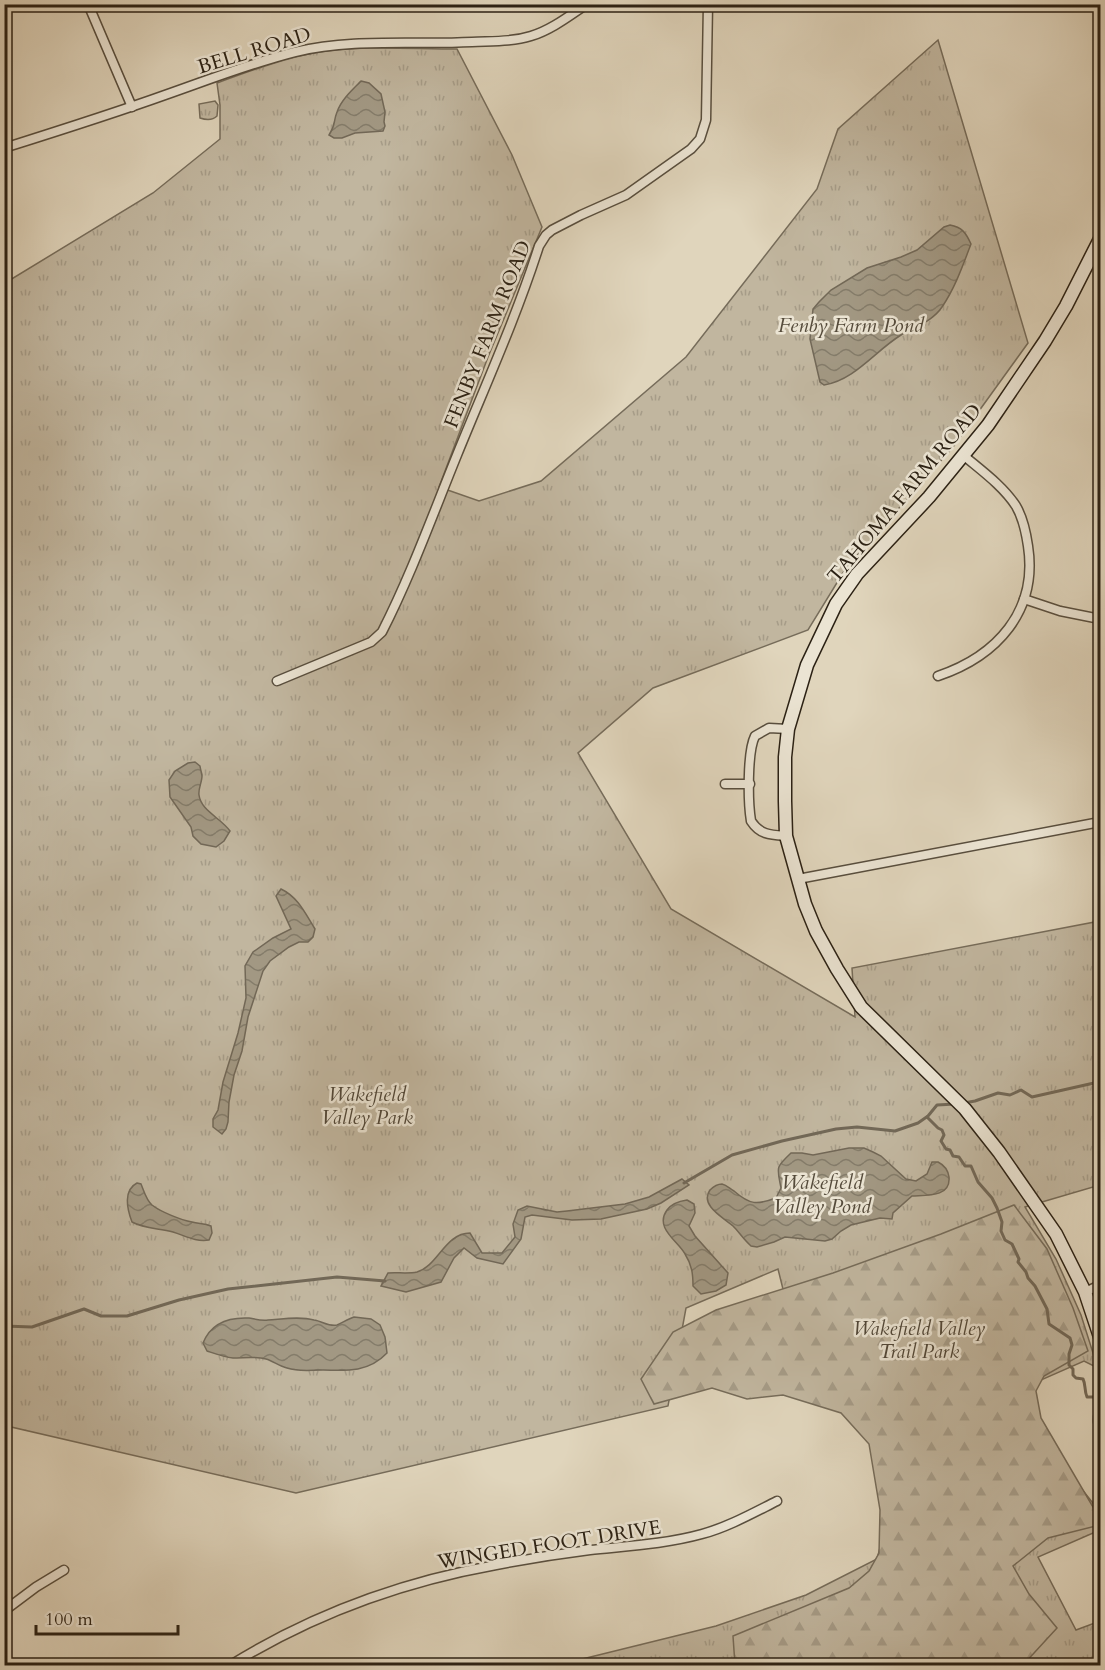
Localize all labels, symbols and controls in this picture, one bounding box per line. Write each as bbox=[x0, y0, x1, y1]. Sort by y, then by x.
street label: BELL ROAD bbox=[194, 20, 314, 81]
street label: FENBY FARM ROAD bbox=[437, 236, 537, 432]
water label: Fenby Farm Pond bbox=[778, 311, 925, 340]
street label: TAHOMA FARM ROAD bbox=[821, 398, 988, 589]
park label: Wakefield Valley Park bbox=[321, 1081, 413, 1131]
water label: Wakefield Valley Pond bbox=[773, 1168, 872, 1221]
park label: Wakefield Valley Trail Park bbox=[853, 1315, 985, 1365]
street label: WINGED FOOT DRIVE bbox=[434, 1514, 663, 1576]
scale bar bbox=[36, 1598, 178, 1636]
text: 100 m bbox=[45, 1607, 93, 1632]

